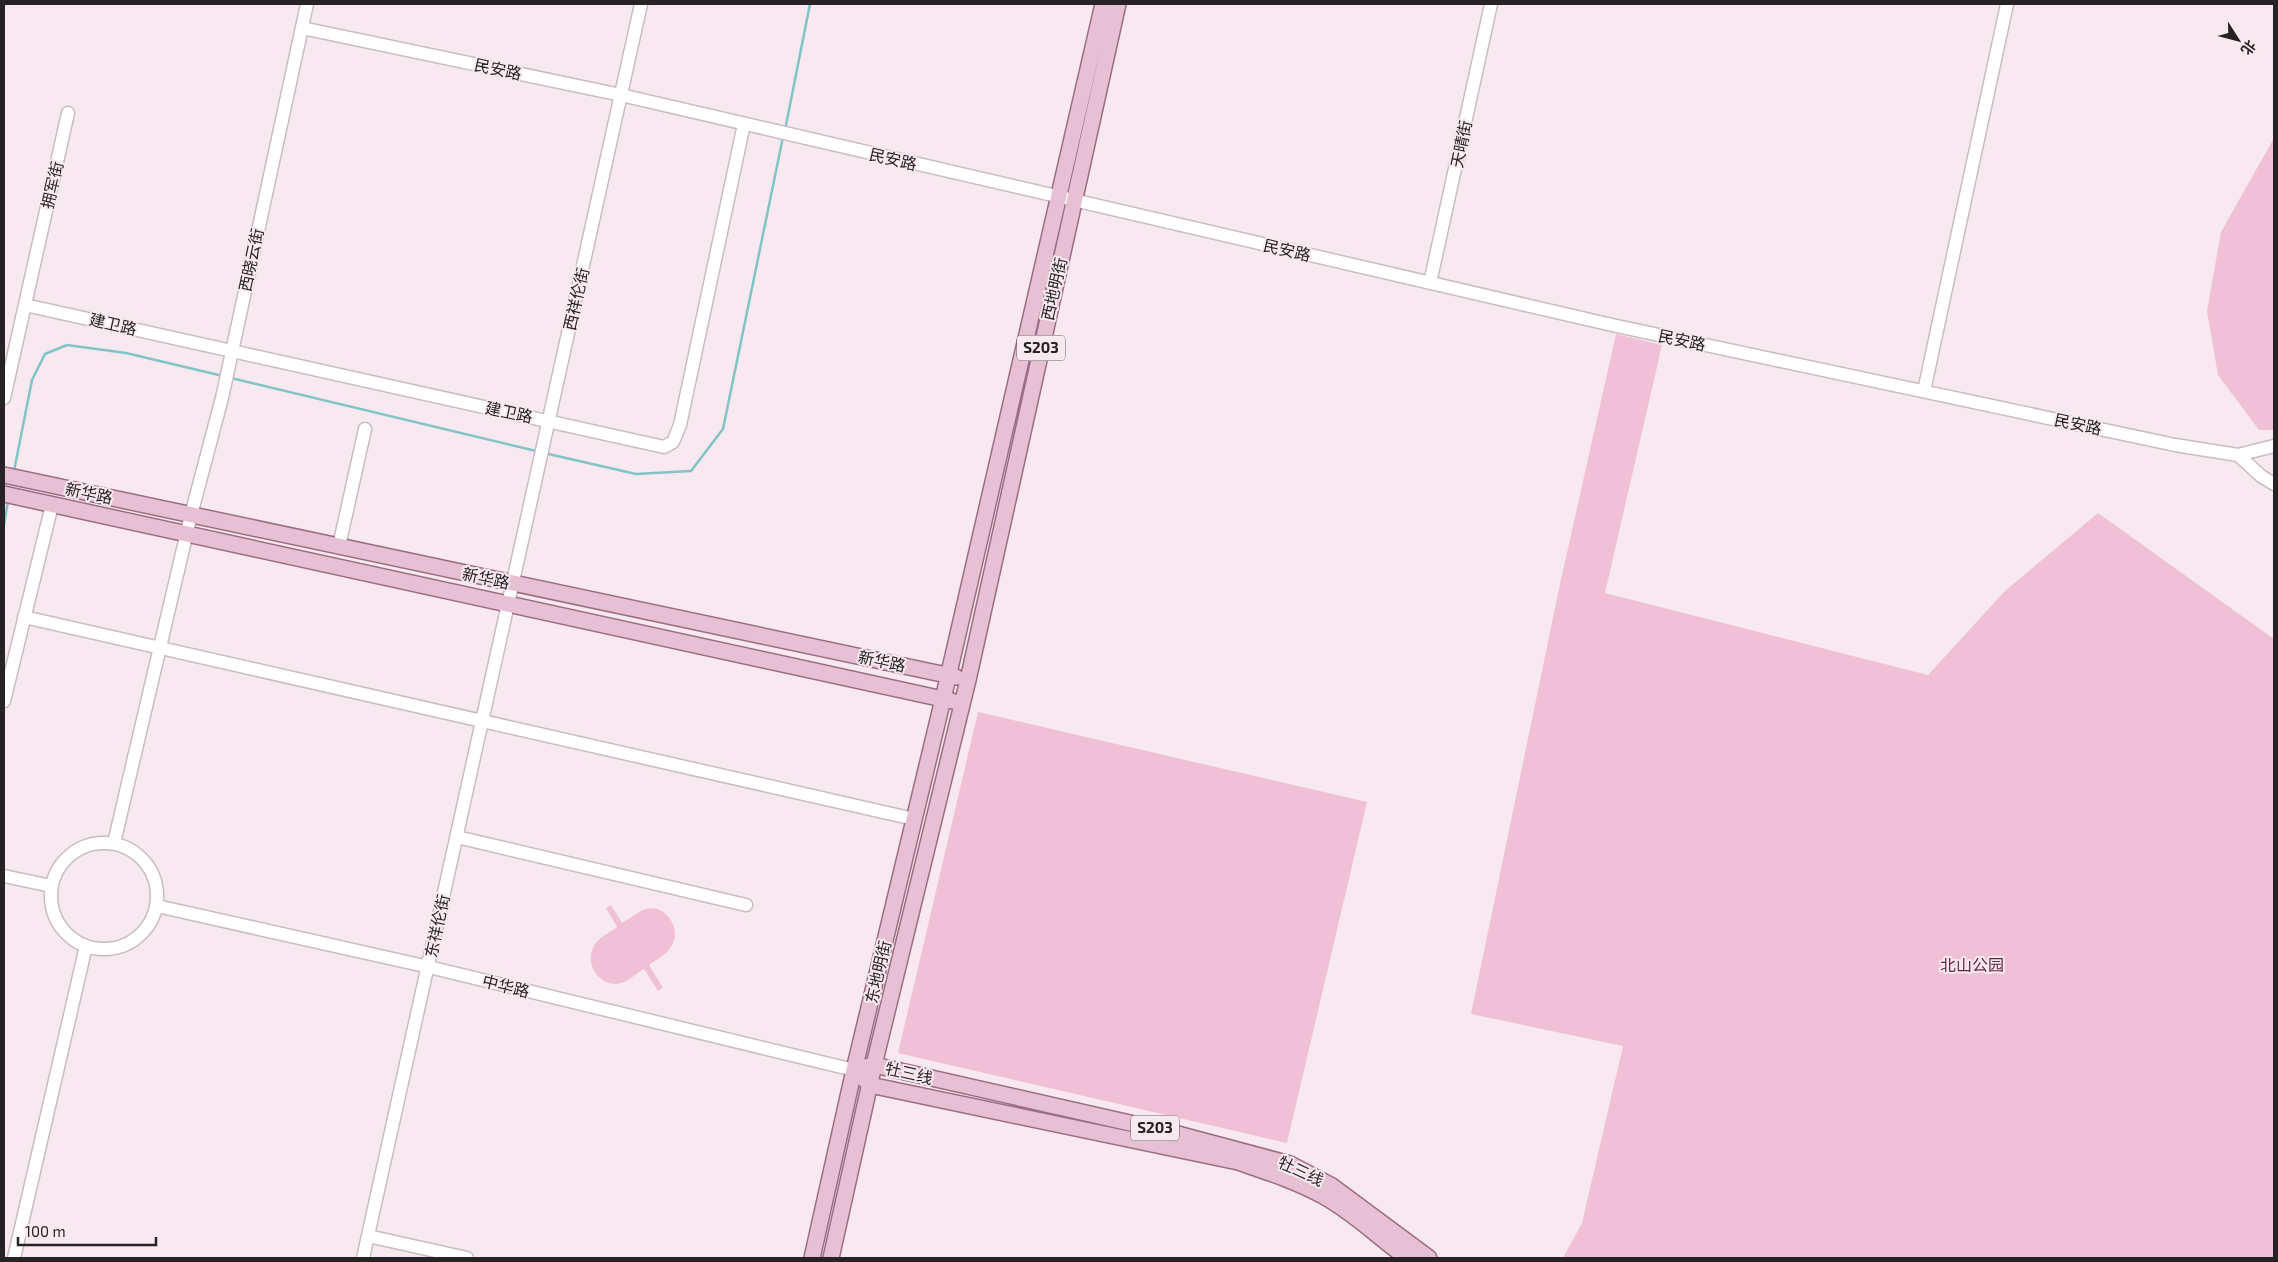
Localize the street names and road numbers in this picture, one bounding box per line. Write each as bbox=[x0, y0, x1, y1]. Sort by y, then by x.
street label: 民安路 bbox=[473, 54, 524, 83]
street label: 天晴街 bbox=[1446, 118, 1475, 169]
street label: 民安路 bbox=[868, 144, 919, 173]
street label: 拥军街 bbox=[37, 159, 66, 210]
street label: 西晓云街 bbox=[235, 227, 266, 293]
street label: 民安路 bbox=[1262, 235, 1313, 264]
street label: 西地明街 bbox=[1037, 256, 1070, 322]
street label: 西祥伦街 bbox=[559, 266, 592, 332]
street label: 建卫路 bbox=[88, 309, 139, 338]
street label: 民安路 bbox=[1657, 325, 1708, 354]
road number: S203 bbox=[1017, 336, 1065, 360]
street label: 建卫路 bbox=[484, 397, 535, 426]
street label: 民安路 bbox=[2053, 409, 2104, 438]
street label: 新华路 bbox=[64, 478, 115, 507]
street label: 新华路 bbox=[461, 563, 512, 592]
street label: 新华路 bbox=[857, 646, 908, 675]
street label: 东祥伦街 bbox=[421, 893, 452, 959]
street label: 东地明街 bbox=[861, 939, 894, 1005]
street label: 中华路 bbox=[481, 970, 532, 1001]
street label: 牡三线 bbox=[884, 1058, 935, 1087]
road number: S203 bbox=[1131, 1116, 1179, 1140]
street label: 牡三线 bbox=[1275, 1152, 1327, 1189]

